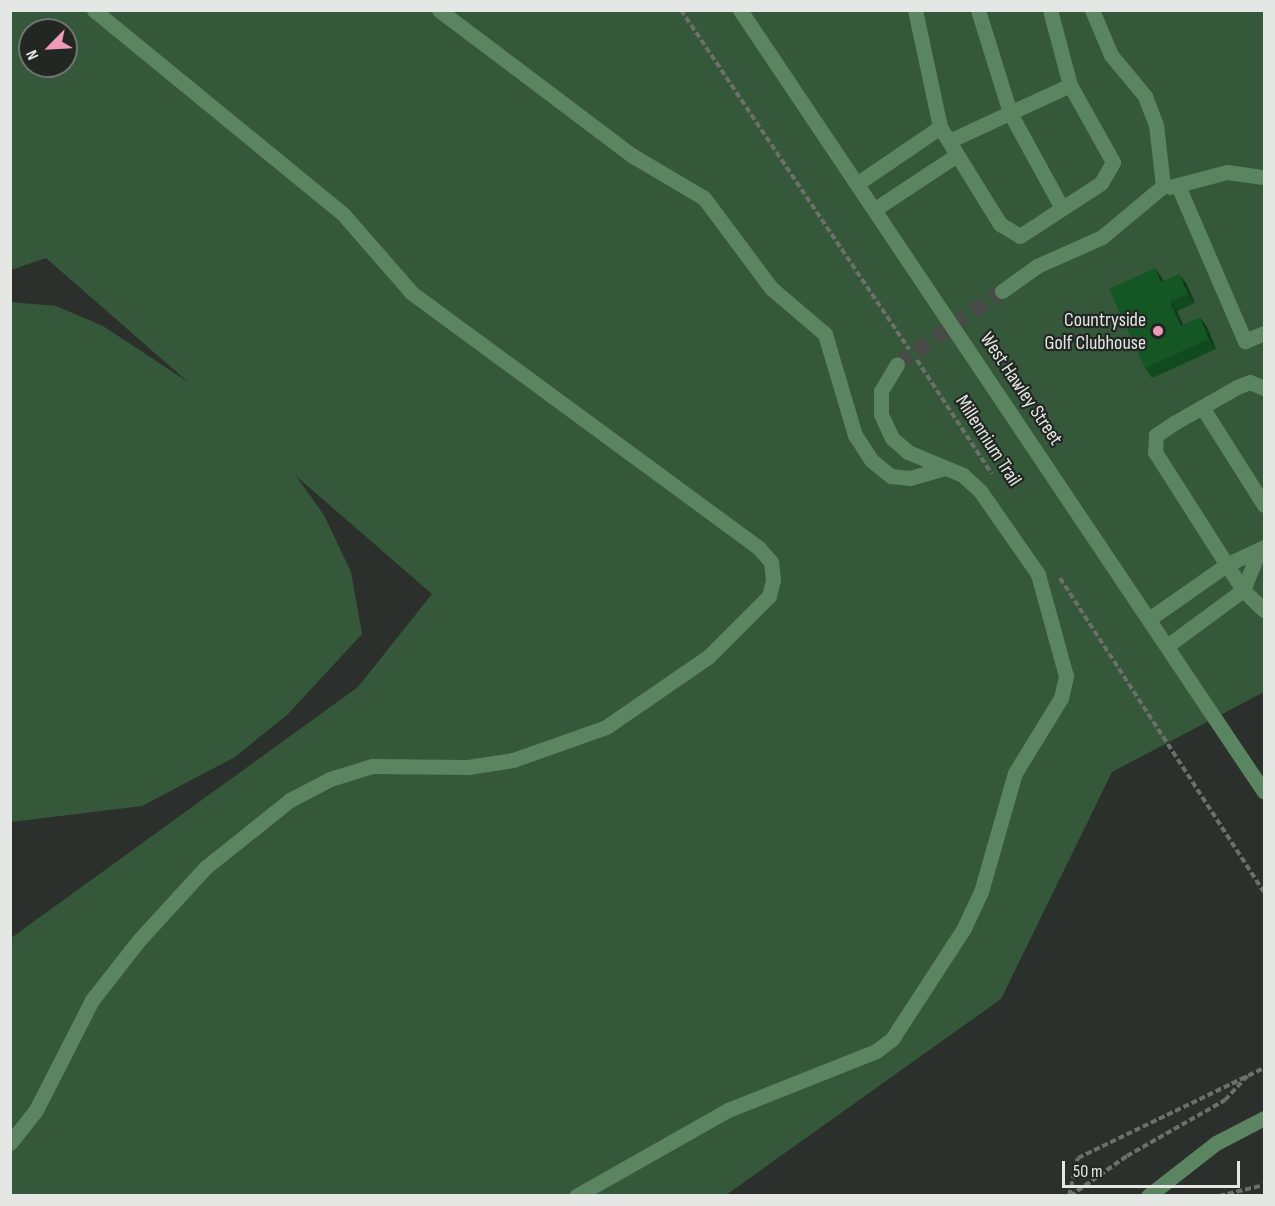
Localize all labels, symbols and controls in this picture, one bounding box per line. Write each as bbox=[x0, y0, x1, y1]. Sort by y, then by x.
north arrow bbox=[18, 18, 78, 78]
text: N bbox=[23, 47, 43, 62]
place label: Countryside Golf Clubhouse bbox=[1044, 308, 1146, 355]
marker: Countryside Golf Clubhouse bbox=[1151, 324, 1165, 338]
street label: West Hawley Street bbox=[974, 328, 1068, 450]
street label: Millennium Trail bbox=[950, 391, 1026, 491]
scale bar bbox=[1065, 1149, 1244, 1187]
text: 50 m bbox=[1073, 1161, 1103, 1182]

